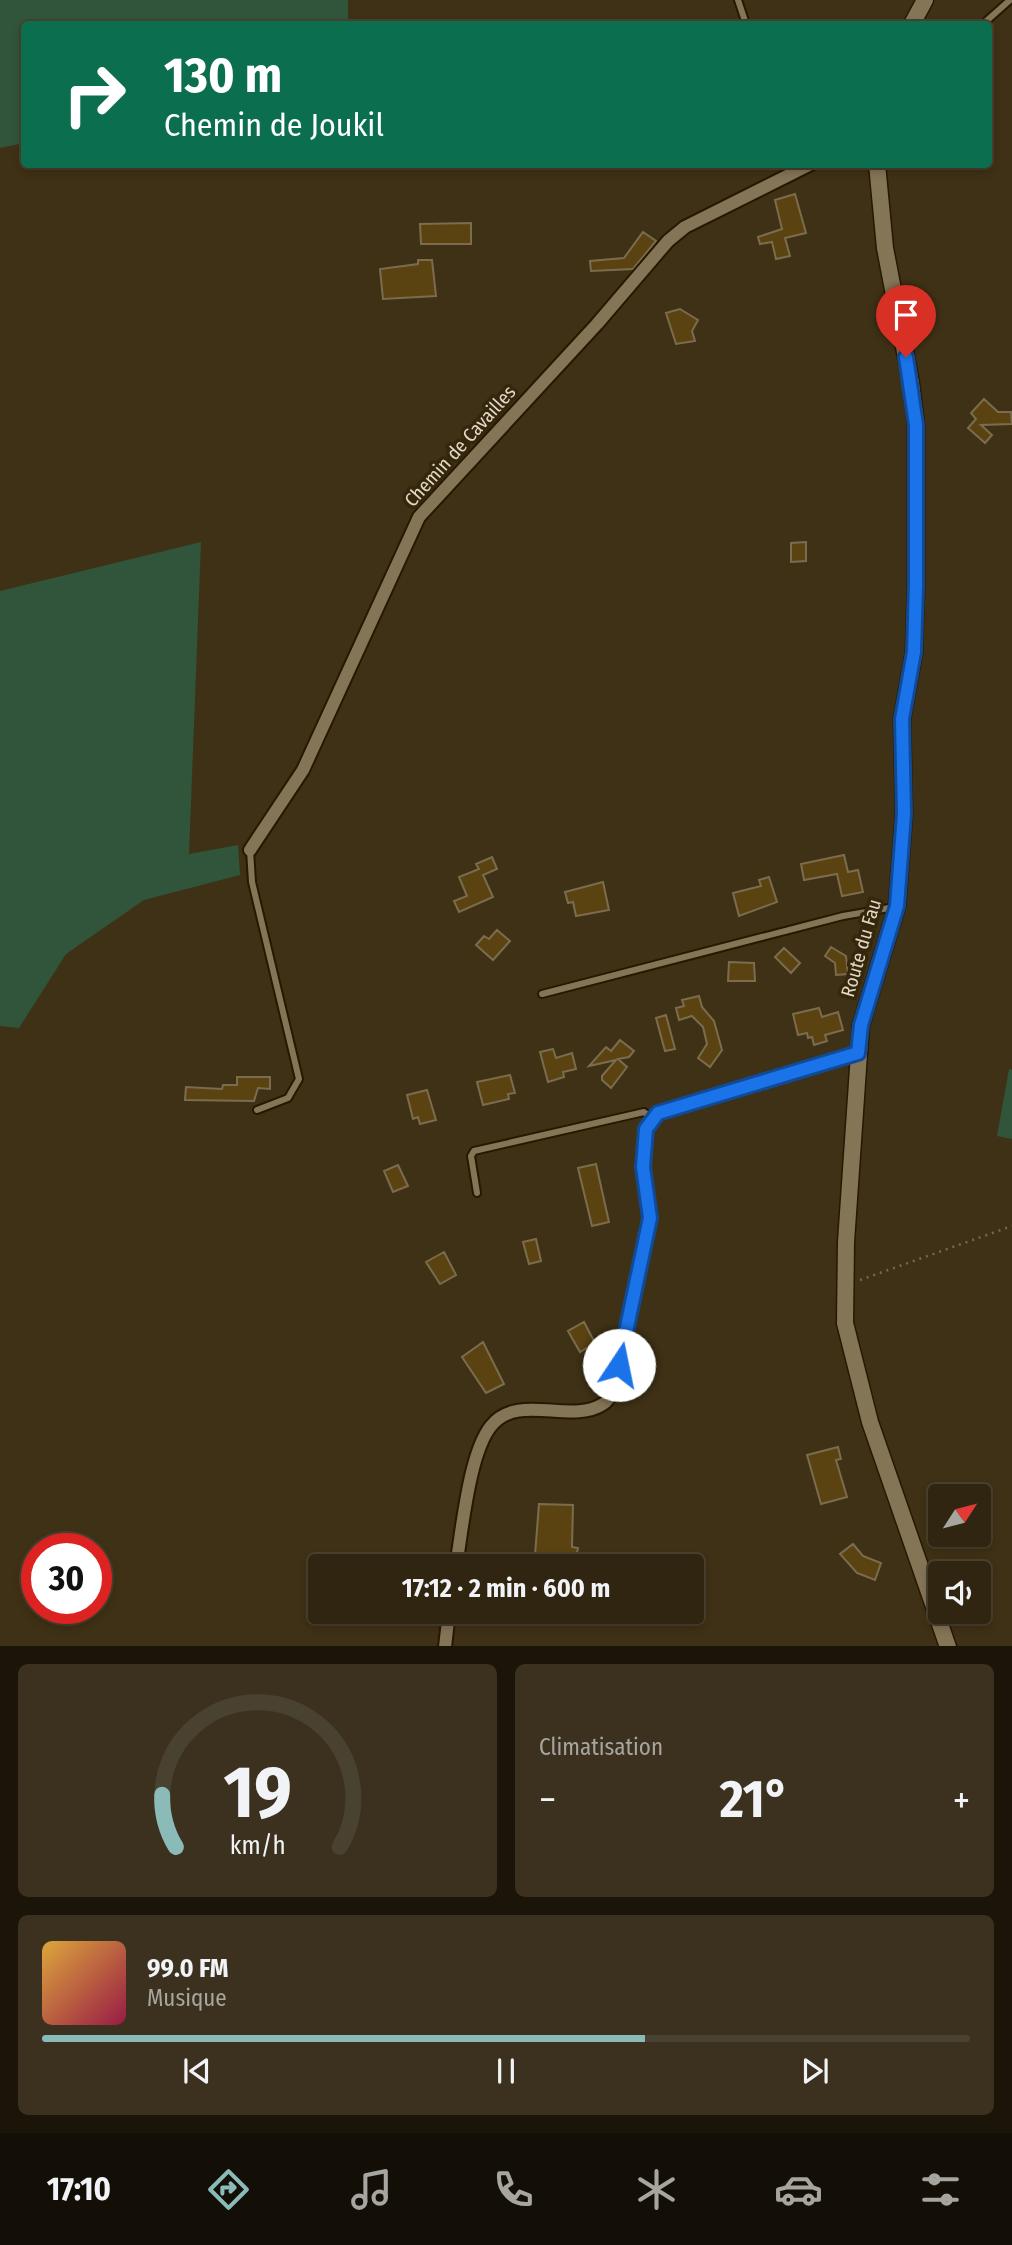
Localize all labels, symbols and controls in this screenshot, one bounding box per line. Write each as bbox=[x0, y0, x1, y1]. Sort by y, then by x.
text: 130 m bbox=[164, 46, 282, 105]
icon: right bbox=[49, 49, 140, 140]
text: Chemin de Joukil bbox=[164, 106, 384, 144]
pin bbox=[876, 285, 936, 357]
icon: arrive bbox=[887, 296, 925, 334]
street label: Chemin de Cavailles bbox=[400, 381, 520, 511]
street label: Route du Fau bbox=[836, 896, 886, 1000]
position arrow bbox=[582, 1328, 656, 1402]
north arrow bbox=[928, 1484, 990, 1547]
map controls bbox=[928, 1484, 991, 1624]
speed limit sign: 30 bbox=[21, 1533, 112, 1624]
button: sound bbox=[928, 1561, 991, 1624]
text: 17:12 · 2 min · 600 m bbox=[402, 1573, 610, 1604]
text: Climatisation bbox=[539, 1733, 663, 1761]
text: 19 bbox=[223, 1749, 292, 1836]
text: 21° bbox=[720, 1768, 789, 1831]
text: − bbox=[539, 1777, 556, 1823]
text: + bbox=[953, 1777, 970, 1823]
text: km/h bbox=[230, 1830, 285, 1860]
text: 99.0 FM bbox=[147, 1953, 229, 1984]
text: Musique bbox=[147, 1984, 227, 2012]
icon: previous bbox=[178, 2052, 216, 2090]
icon: pause bbox=[487, 2052, 525, 2090]
icon: next bbox=[796, 2052, 834, 2090]
icon: directions bbox=[204, 2165, 253, 2214]
icon: music bbox=[347, 2165, 396, 2214]
icon: phone bbox=[489, 2165, 538, 2214]
icon: climate bbox=[632, 2165, 681, 2214]
icon: car bbox=[774, 2165, 823, 2214]
icon: filters bbox=[916, 2165, 965, 2214]
text: 17:10 bbox=[47, 2170, 111, 2208]

